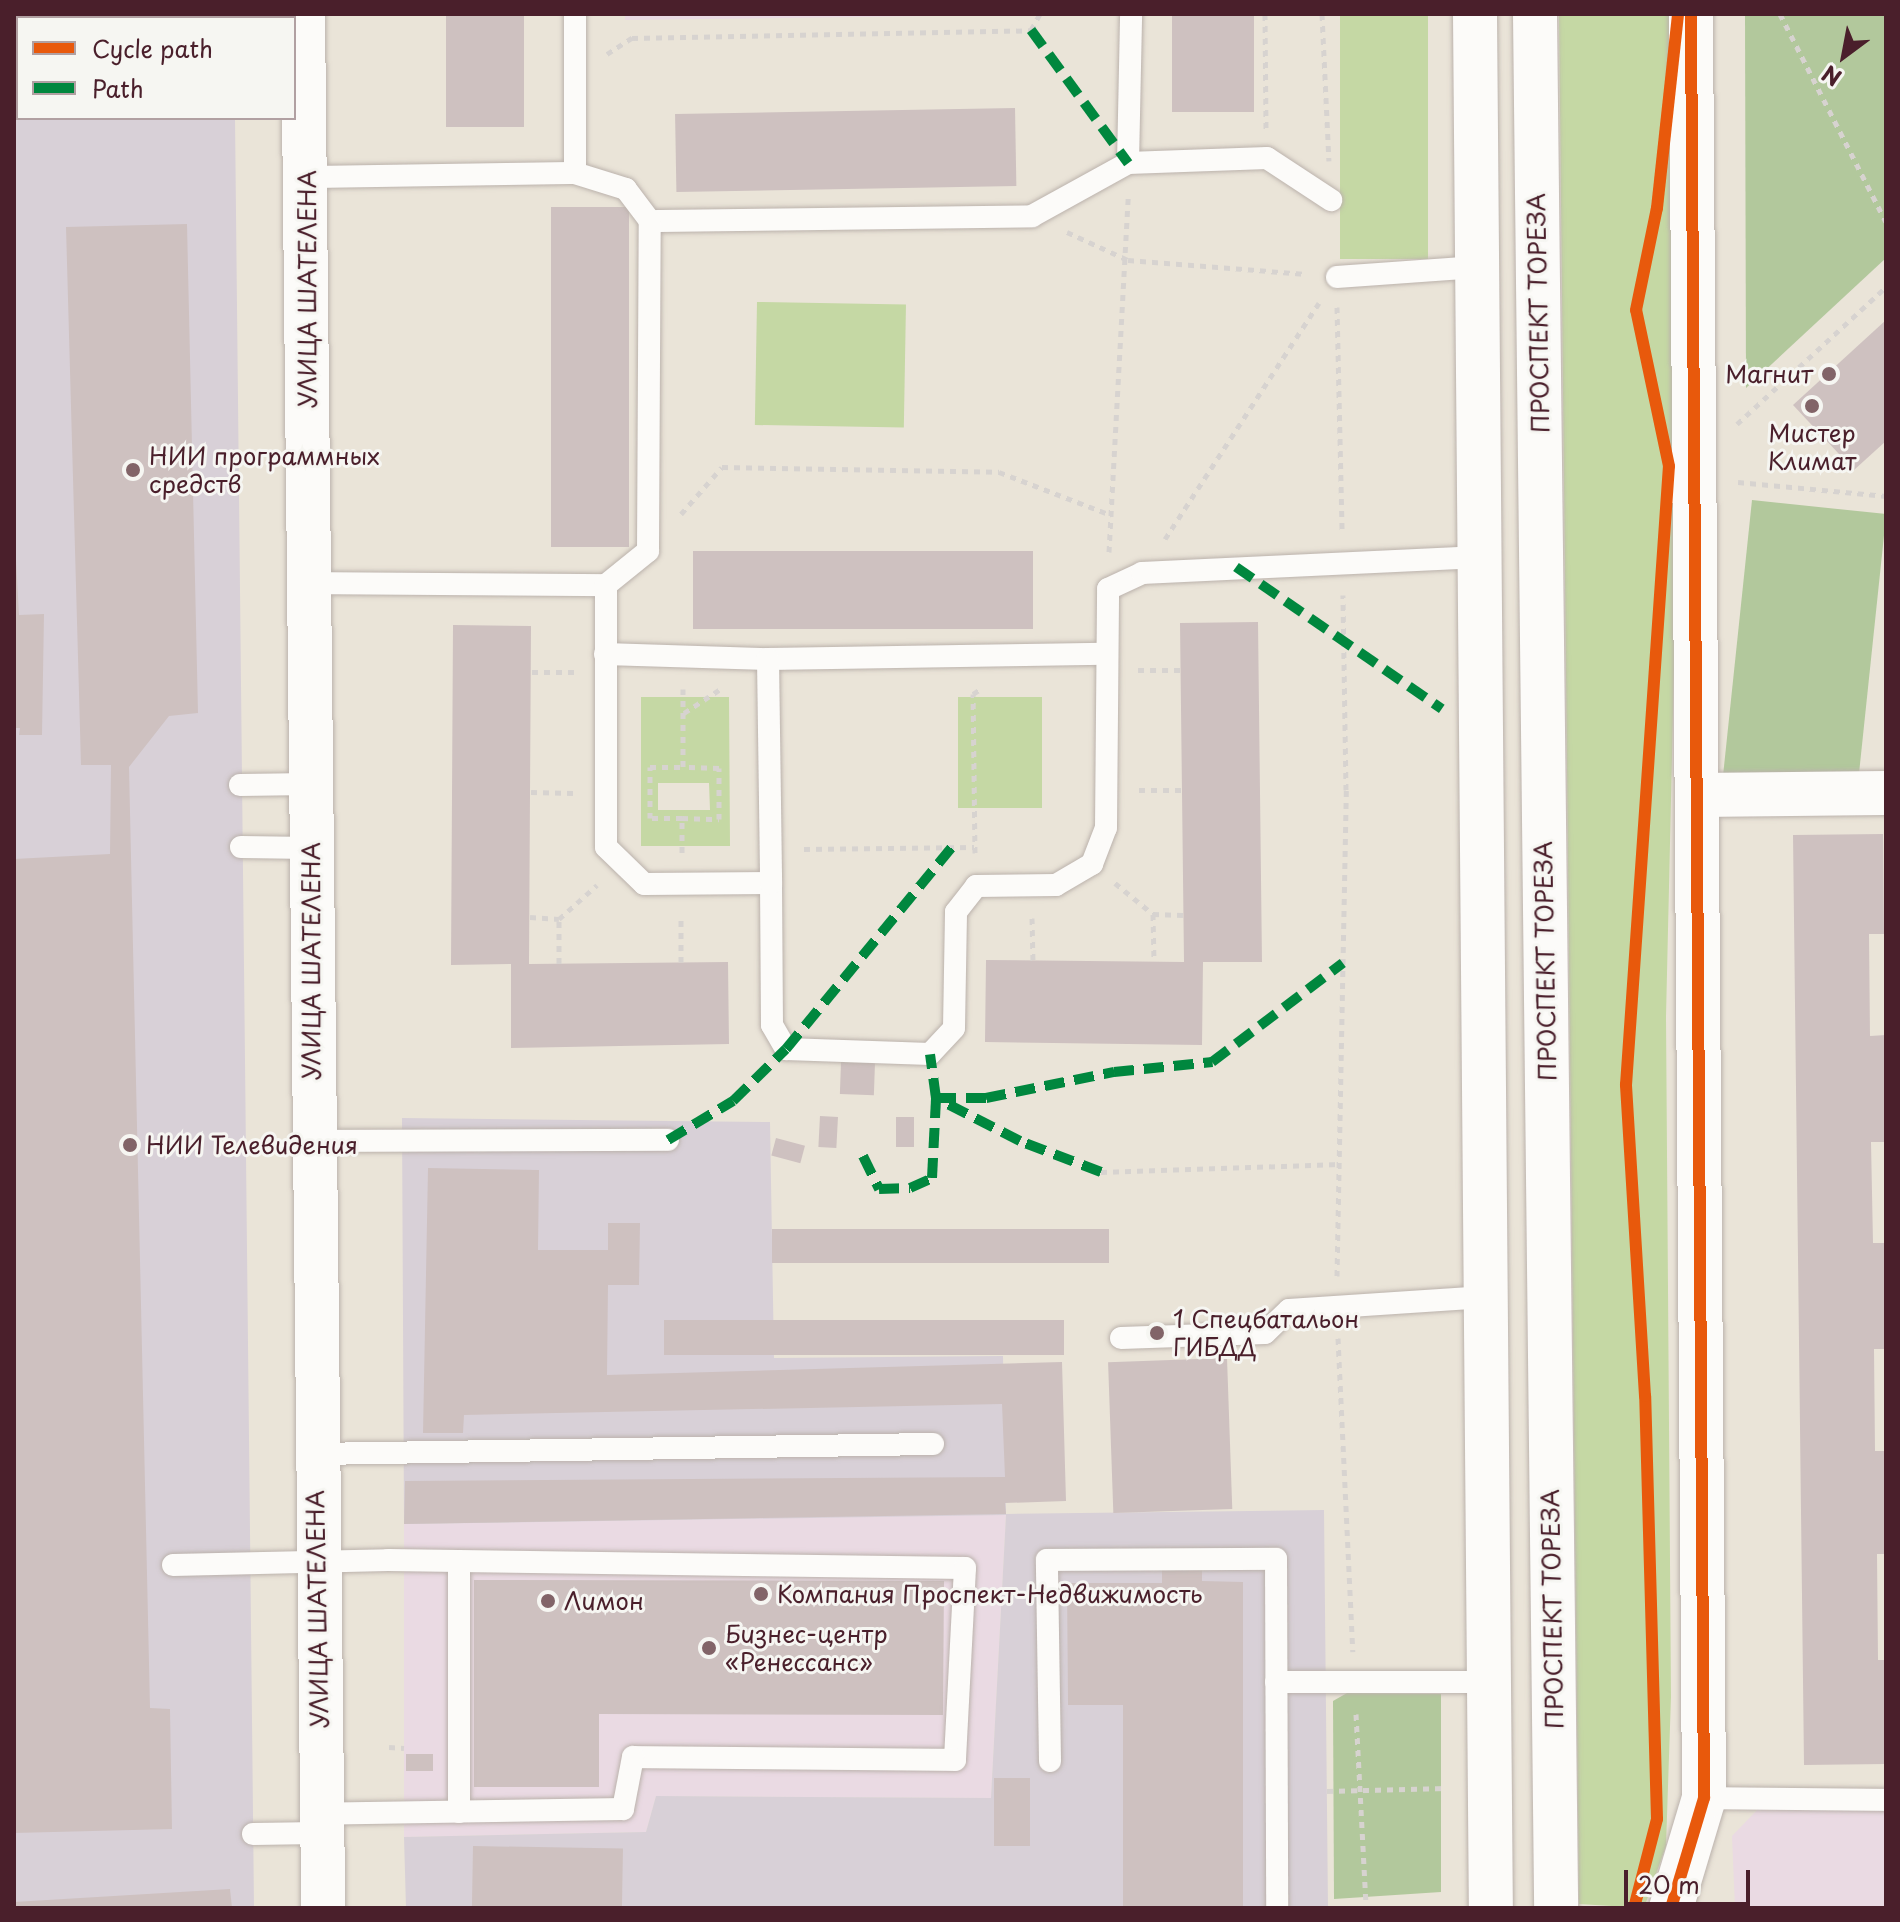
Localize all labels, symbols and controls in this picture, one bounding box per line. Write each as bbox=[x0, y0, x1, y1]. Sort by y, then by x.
legend bbox=[16, 16, 296, 120]
north arrow bbox=[1804, 16, 1884, 96]
text: Cycle path bbox=[92, 30, 213, 66]
text: N bbox=[1815, 58, 1847, 95]
text: Path bbox=[92, 70, 144, 106]
street label: УЛИЦА ШАТЕЛЕНА bbox=[293, 169, 321, 409]
street label: ПРОСПЕКТ ТОРЕЗА bbox=[1521, 192, 1555, 434]
place label: Магнит bbox=[1725, 360, 1813, 388]
marker: Магнит bbox=[1820, 365, 1838, 383]
marker: Мистер Климат bbox=[1803, 397, 1821, 415]
place label: Мистер Климат bbox=[1768, 419, 1856, 475]
place label: НИИ программных средств bbox=[149, 442, 379, 498]
marker: НИИ программных средств bbox=[124, 461, 142, 479]
street label: ПРОСПЕКТ ТОРЕЗА bbox=[1528, 840, 1562, 1082]
street label: УЛИЦА ШАТЕЛЕНА bbox=[297, 841, 325, 1081]
place label: НИИ Телевидения bbox=[146, 1131, 358, 1159]
marker: НИИ Телевидения bbox=[121, 1136, 139, 1154]
place label: 1 Спецбатальон ГИБДД bbox=[1173, 1305, 1360, 1361]
marker: 1 Спецбатальон ГИБДД bbox=[1148, 1324, 1166, 1342]
street label: ПРОСПЕКТ ТОРЕЗА bbox=[1535, 1488, 1569, 1730]
street label: УЛИЦА ШАТЕЛЕНА bbox=[301, 1489, 333, 1729]
place label: Компания Проспект-Недвижимость bbox=[777, 1580, 1204, 1608]
marker: Компания Проспект-Недвижимость bbox=[752, 1585, 770, 1603]
place label: Лимон bbox=[564, 1587, 644, 1615]
marker: Лимон bbox=[539, 1592, 557, 1610]
place label: Бизнес-центр «Ренессанс» bbox=[725, 1620, 888, 1676]
marker: Бизнес-центр «Ренессанс» bbox=[700, 1639, 718, 1657]
scale bar bbox=[1628, 1854, 1754, 1904]
text: 20 m bbox=[1638, 1866, 1700, 1902]

